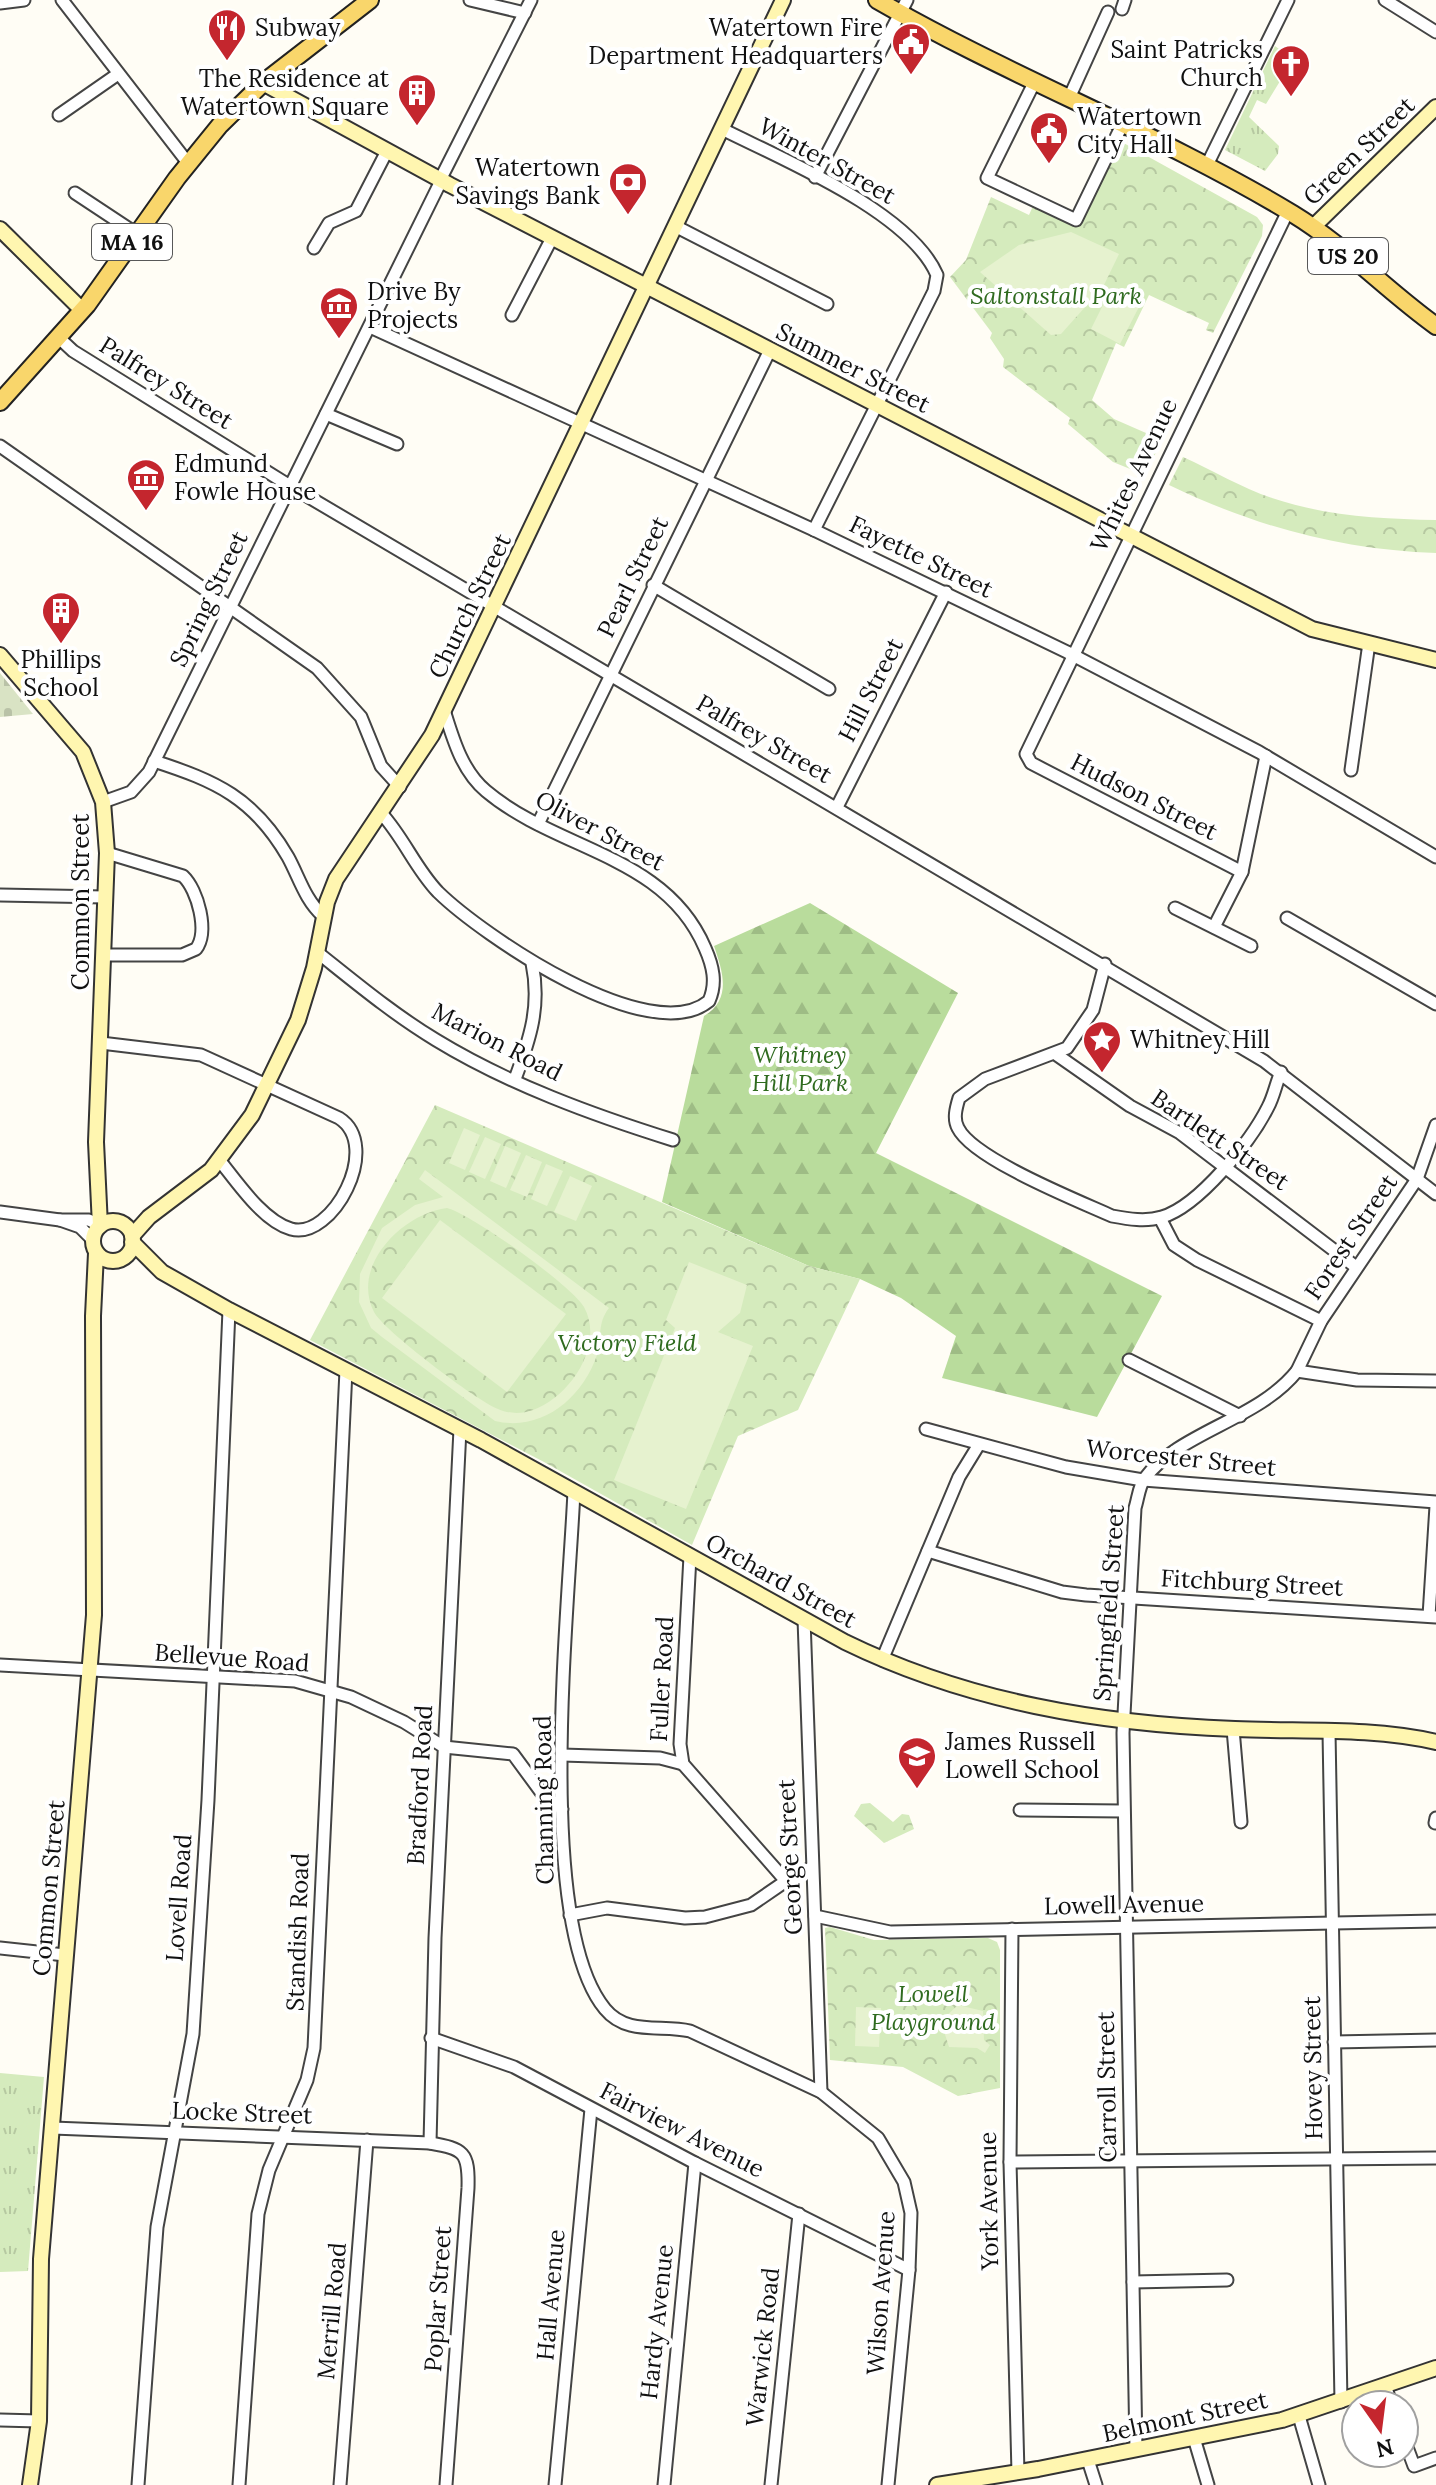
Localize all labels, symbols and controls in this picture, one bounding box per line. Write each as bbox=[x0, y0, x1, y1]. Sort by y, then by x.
restaurant icon: Subway bbox=[206, 7, 248, 62]
place label: Subway bbox=[255, 12, 341, 43]
place label: Watertown Fire Department Headquarters bbox=[588, 12, 883, 71]
public building icon: Watertown Fire Department Headquarters bbox=[890, 21, 932, 76]
place label: Saint Patricks Church bbox=[1111, 34, 1263, 93]
church icon: Saint Patricks Church bbox=[1270, 43, 1312, 98]
place label: The Residence at Watertown Square bbox=[180, 63, 390, 122]
building icon: The Residence at Watertown Square bbox=[396, 72, 438, 127]
street label: Green Street bbox=[1296, 89, 1421, 212]
place label: Watertown City Hall bbox=[1077, 101, 1202, 160]
street label: Winter Street bbox=[753, 110, 902, 211]
public building icon: Watertown City Hall bbox=[1028, 110, 1070, 165]
place label: Watertown Savings Bank bbox=[455, 152, 600, 211]
bank icon: Watertown Savings Bank bbox=[607, 161, 649, 216]
road number: MA 16 bbox=[92, 224, 172, 260]
road number: US 20 bbox=[1308, 238, 1388, 274]
place label: Drive By Projects bbox=[367, 276, 461, 335]
park label: Saltonstall Park bbox=[970, 280, 1142, 311]
museum icon: Drive By Projects bbox=[318, 285, 360, 340]
street label: Summer Street bbox=[771, 316, 936, 420]
street label: Palfrey Street bbox=[94, 329, 239, 436]
street label: Whites Avenue bbox=[1083, 393, 1184, 557]
place label: Edmund Fowle House bbox=[174, 448, 316, 507]
museum icon: Edmund Fowle House bbox=[125, 457, 167, 512]
street label: Fayette Street bbox=[844, 508, 999, 605]
street label: Pearl Street bbox=[590, 511, 675, 642]
street label: Spring Street bbox=[162, 525, 255, 672]
street label: Church Street bbox=[421, 528, 518, 683]
building icon: Phillips School bbox=[40, 590, 82, 645]
street label: Hill Street bbox=[831, 632, 910, 747]
place label: Phillips School bbox=[21, 644, 101, 703]
street label: Palfrey Street bbox=[691, 687, 838, 790]
street label: Hudson Street bbox=[1065, 746, 1224, 847]
street label: Oliver Street bbox=[530, 784, 671, 878]
street label: Common Street bbox=[65, 813, 96, 990]
street label: Marion Road bbox=[427, 995, 568, 1088]
place icon: Whitney Hill bbox=[1081, 1019, 1123, 1074]
place label: Whitney Hill bbox=[1130, 1024, 1270, 1055]
park label: Whitney Hill Park bbox=[752, 1039, 848, 1098]
street label: Bartlett Street bbox=[1145, 1082, 1296, 1197]
street label: Forest Street bbox=[1297, 1167, 1404, 1305]
park label: Victory Field bbox=[557, 1327, 697, 1358]
street label: Worcester Street bbox=[1084, 1432, 1278, 1483]
street label: Springfield Street bbox=[1086, 1503, 1131, 1702]
street label: Orchard Street bbox=[700, 1526, 863, 1635]
street label: Fitchburg Street bbox=[1160, 1562, 1345, 1603]
street label: Fuller Road bbox=[643, 1615, 680, 1743]
street label: Bellevue Road bbox=[153, 1637, 311, 1678]
street label: Bradford Road bbox=[400, 1704, 439, 1866]
street label: Channing Road bbox=[527, 1715, 560, 1885]
place label: James Russell Lowell School bbox=[944, 1726, 1099, 1785]
school or university icon: James Russell Lowell School bbox=[896, 1735, 938, 1790]
street label: George Street bbox=[770, 1778, 809, 1936]
street label: Common Street bbox=[25, 1798, 72, 1977]
street label: Lovell Road bbox=[159, 1833, 198, 1963]
street label: Standish Road bbox=[279, 1852, 316, 2012]
street label: Lowell Avenue bbox=[1044, 1888, 1204, 1921]
park label: Lowell Playground bbox=[871, 1978, 996, 2037]
street label: Hovey Street bbox=[1296, 1995, 1329, 2140]
street label: Carroll Street bbox=[1090, 2010, 1123, 2163]
street label: Fairview Avenue bbox=[595, 2075, 770, 2184]
street label: Locke Street bbox=[171, 2095, 314, 2130]
street label: York Avenue bbox=[972, 2131, 1005, 2272]
street label: Wilson Avenue bbox=[859, 2210, 902, 2376]
street label: Poplar Street bbox=[417, 2224, 458, 2373]
street label: Hall Avenue bbox=[529, 2228, 572, 2362]
street label: Merrill Road bbox=[310, 2241, 353, 2381]
street label: Hardy Avenue bbox=[633, 2243, 680, 2401]
street label: Warwick Road bbox=[739, 2266, 786, 2428]
street label: Belmont Street bbox=[1100, 2384, 1271, 2449]
north arrow bbox=[1340, 2389, 1420, 2469]
text: N bbox=[1373, 2433, 1396, 2464]

